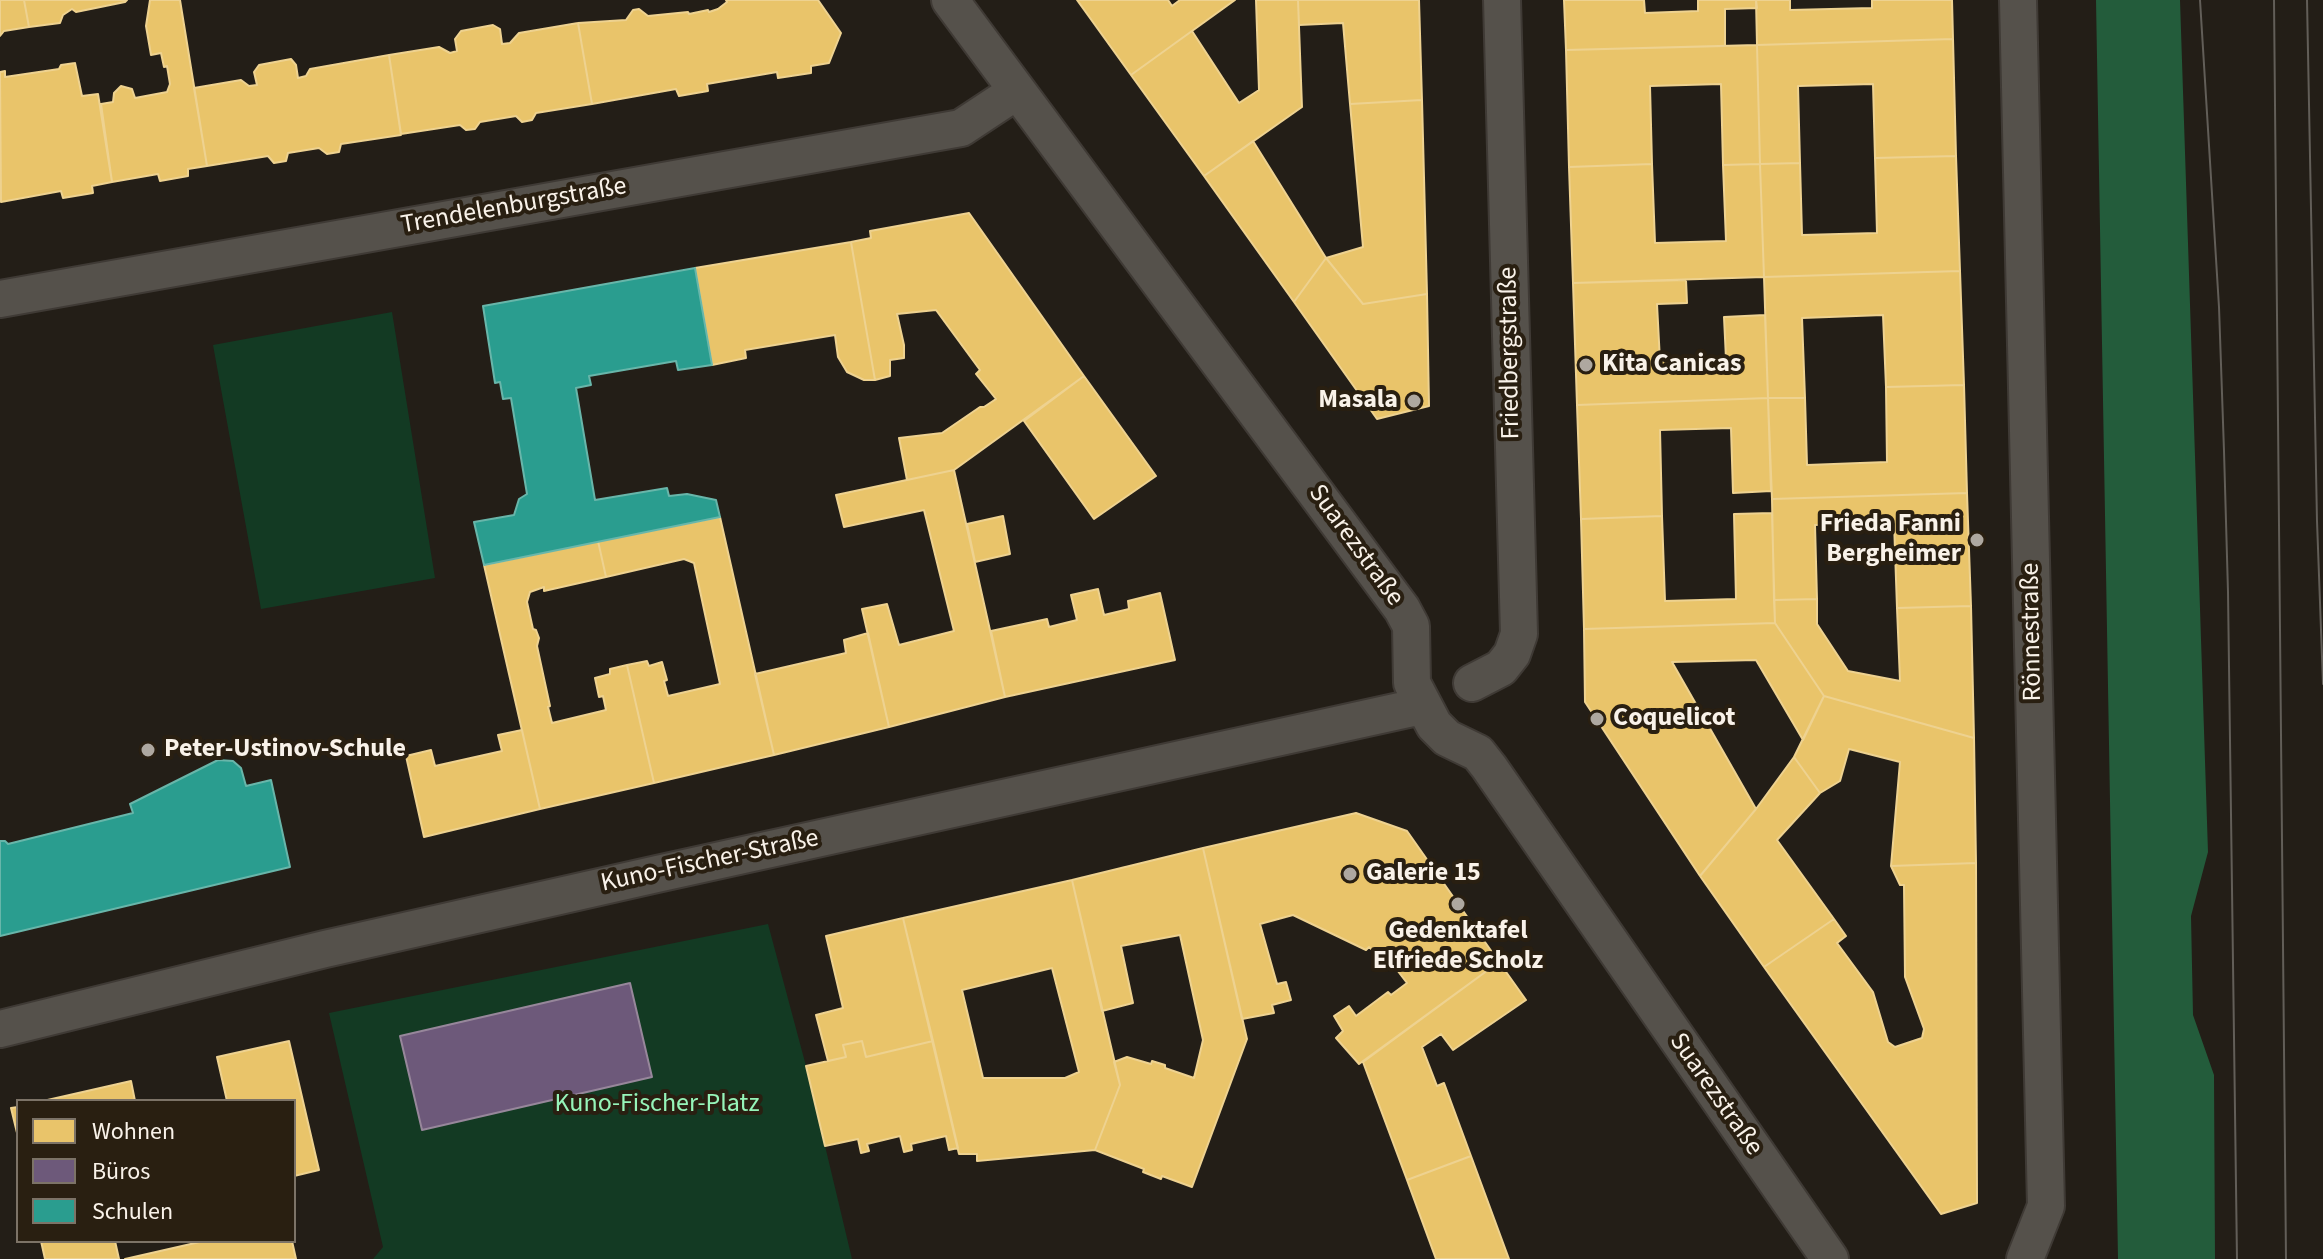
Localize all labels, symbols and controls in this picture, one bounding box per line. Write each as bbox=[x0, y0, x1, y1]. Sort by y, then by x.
street label: Trendelenburgstraße bbox=[399, 172, 629, 242]
street label: Friedbergstraße bbox=[1494, 266, 1528, 440]
place label: Kita Canicas bbox=[1602, 349, 1741, 381]
marker: Kita Canicas bbox=[1577, 356, 1595, 374]
place label: Masala bbox=[1318, 385, 1398, 417]
marker: Masala bbox=[1405, 392, 1423, 410]
street label: Suarezstraße bbox=[1301, 479, 1409, 613]
place label: Frieda Fanni Bergheimer bbox=[1820, 509, 1961, 570]
marker: Frieda Fanni Bergheimer bbox=[1968, 531, 1986, 549]
street label: Rönnestraße bbox=[2016, 562, 2050, 702]
place label: Coquelicot bbox=[1613, 703, 1735, 735]
marker: Coquelicot bbox=[1588, 710, 1606, 728]
place label: Peter-Ustinov-Schule bbox=[164, 734, 406, 766]
marker: Peter-Ustinov-Schule bbox=[139, 741, 157, 759]
street label: Kuno-Fischer-Straße bbox=[598, 824, 822, 900]
place label: Galerie 15 bbox=[1366, 858, 1481, 890]
marker: Galerie 15 bbox=[1341, 865, 1359, 883]
marker: Gedenktafel Elfriede Scholz bbox=[1449, 895, 1467, 913]
place label: Gedenktafel Elfriede Scholz bbox=[1373, 916, 1543, 978]
street label: Suarezstraße bbox=[1661, 1028, 1769, 1162]
park label: Kuno-Fischer-Platz bbox=[555, 1089, 759, 1121]
legend bbox=[16, 1099, 296, 1243]
text: Wohnen bbox=[92, 1114, 175, 1149]
text: Büros bbox=[92, 1154, 150, 1189]
text: Schulen bbox=[92, 1194, 173, 1229]

